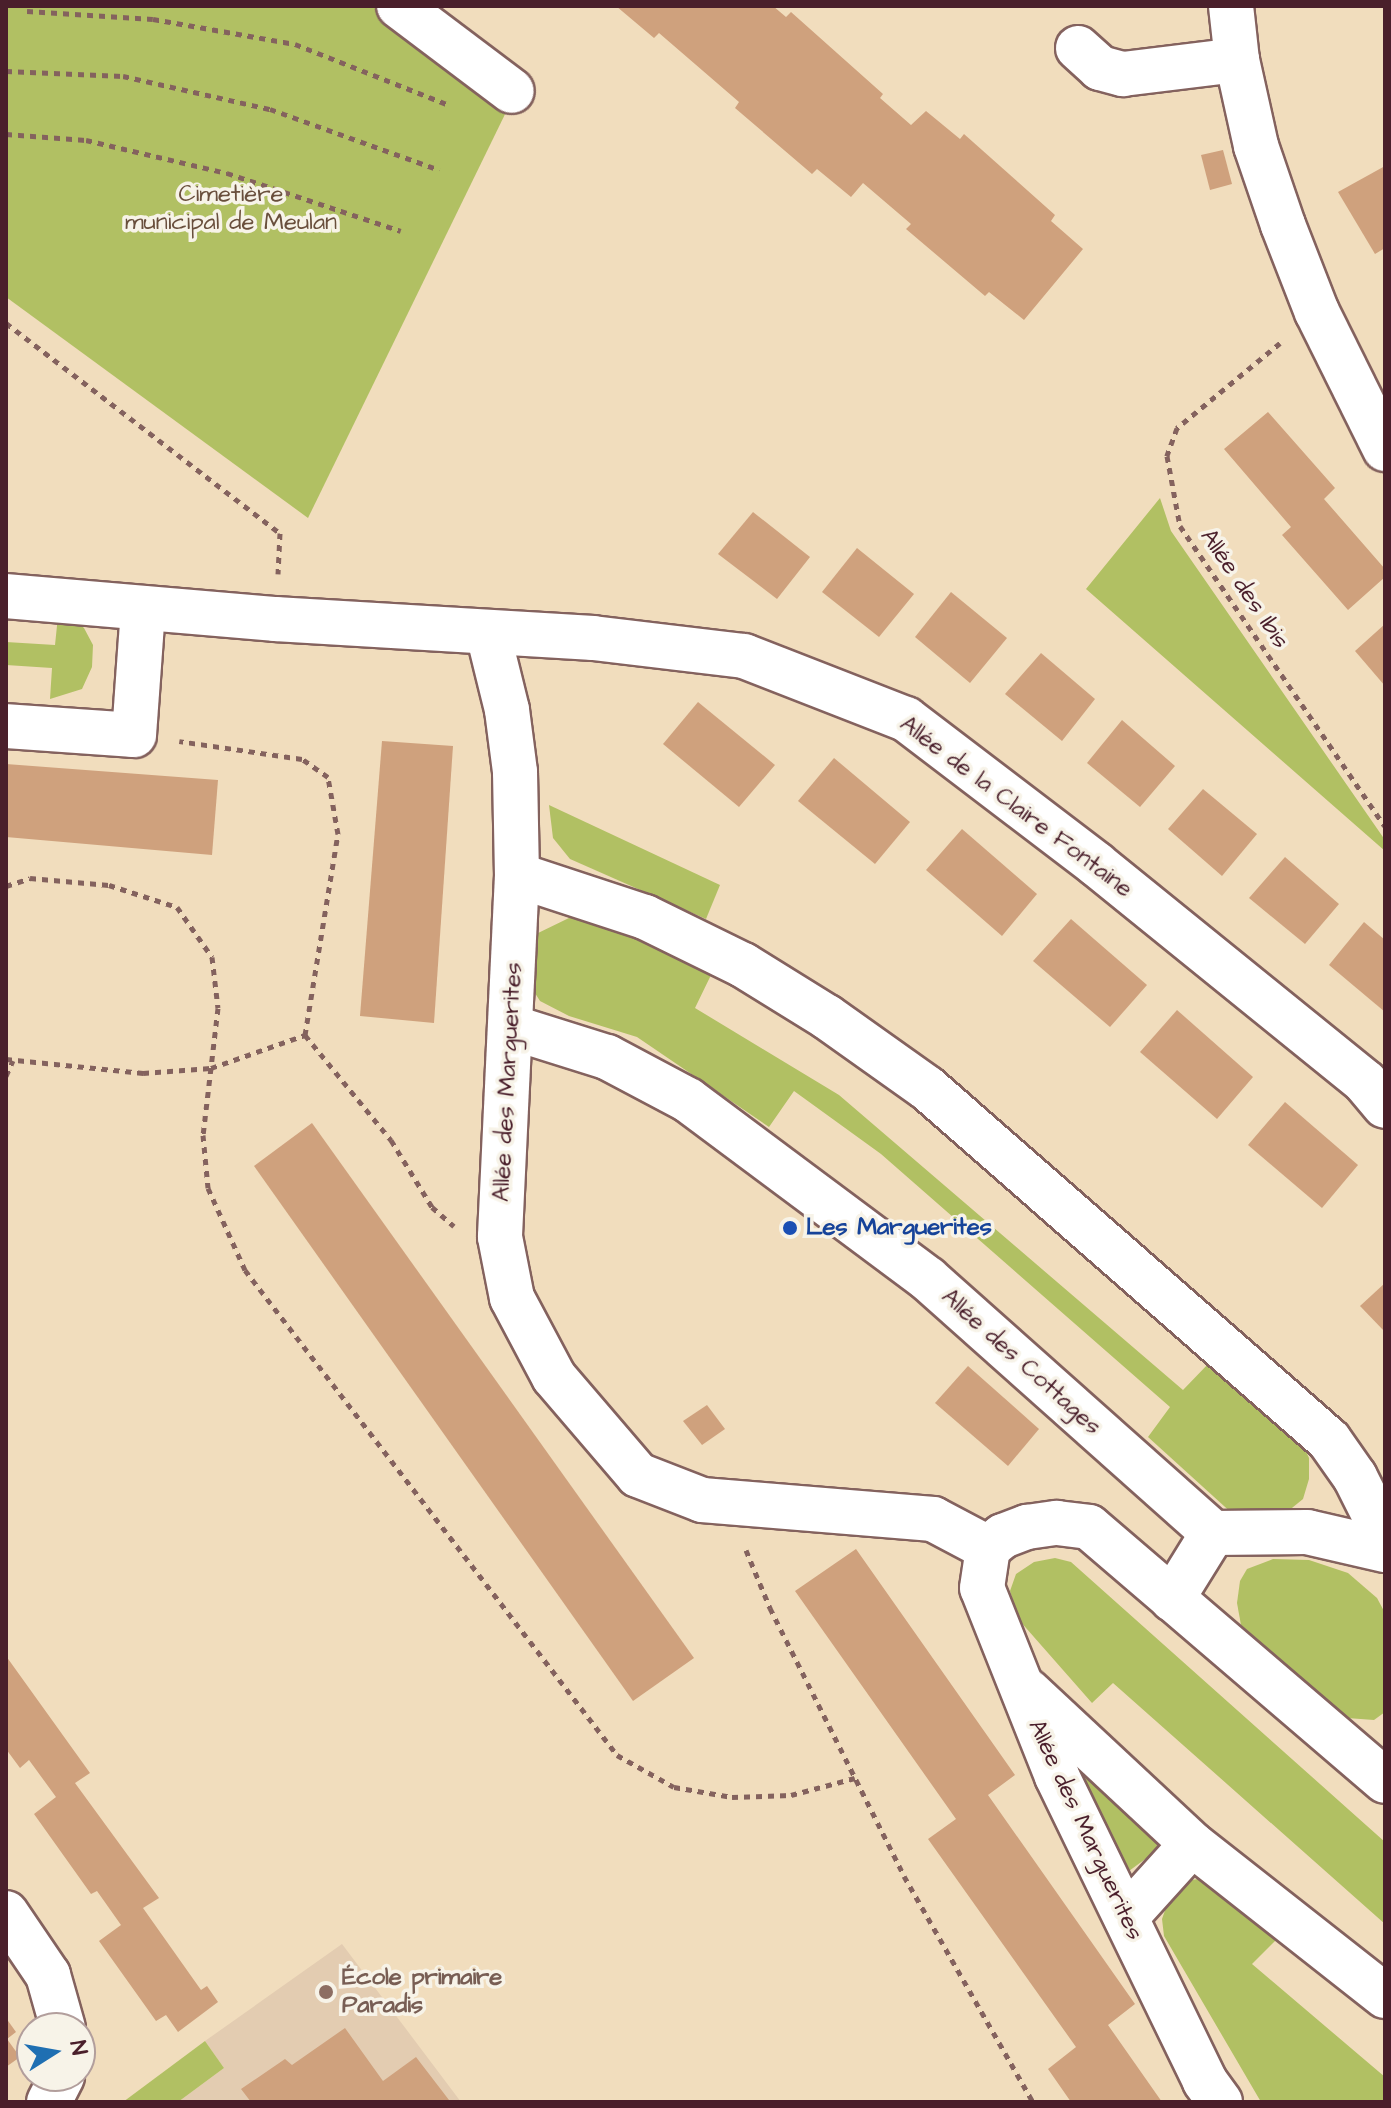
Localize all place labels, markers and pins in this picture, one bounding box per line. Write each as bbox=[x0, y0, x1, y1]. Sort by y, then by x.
place label: Les Marguerites bbox=[806, 1214, 992, 1242]
marker: Les Marguerites bbox=[781, 1219, 799, 1237]
place label: École primaire Paradis bbox=[342, 1964, 502, 2020]
marker: École primaire Paradis bbox=[317, 1983, 335, 2001]

